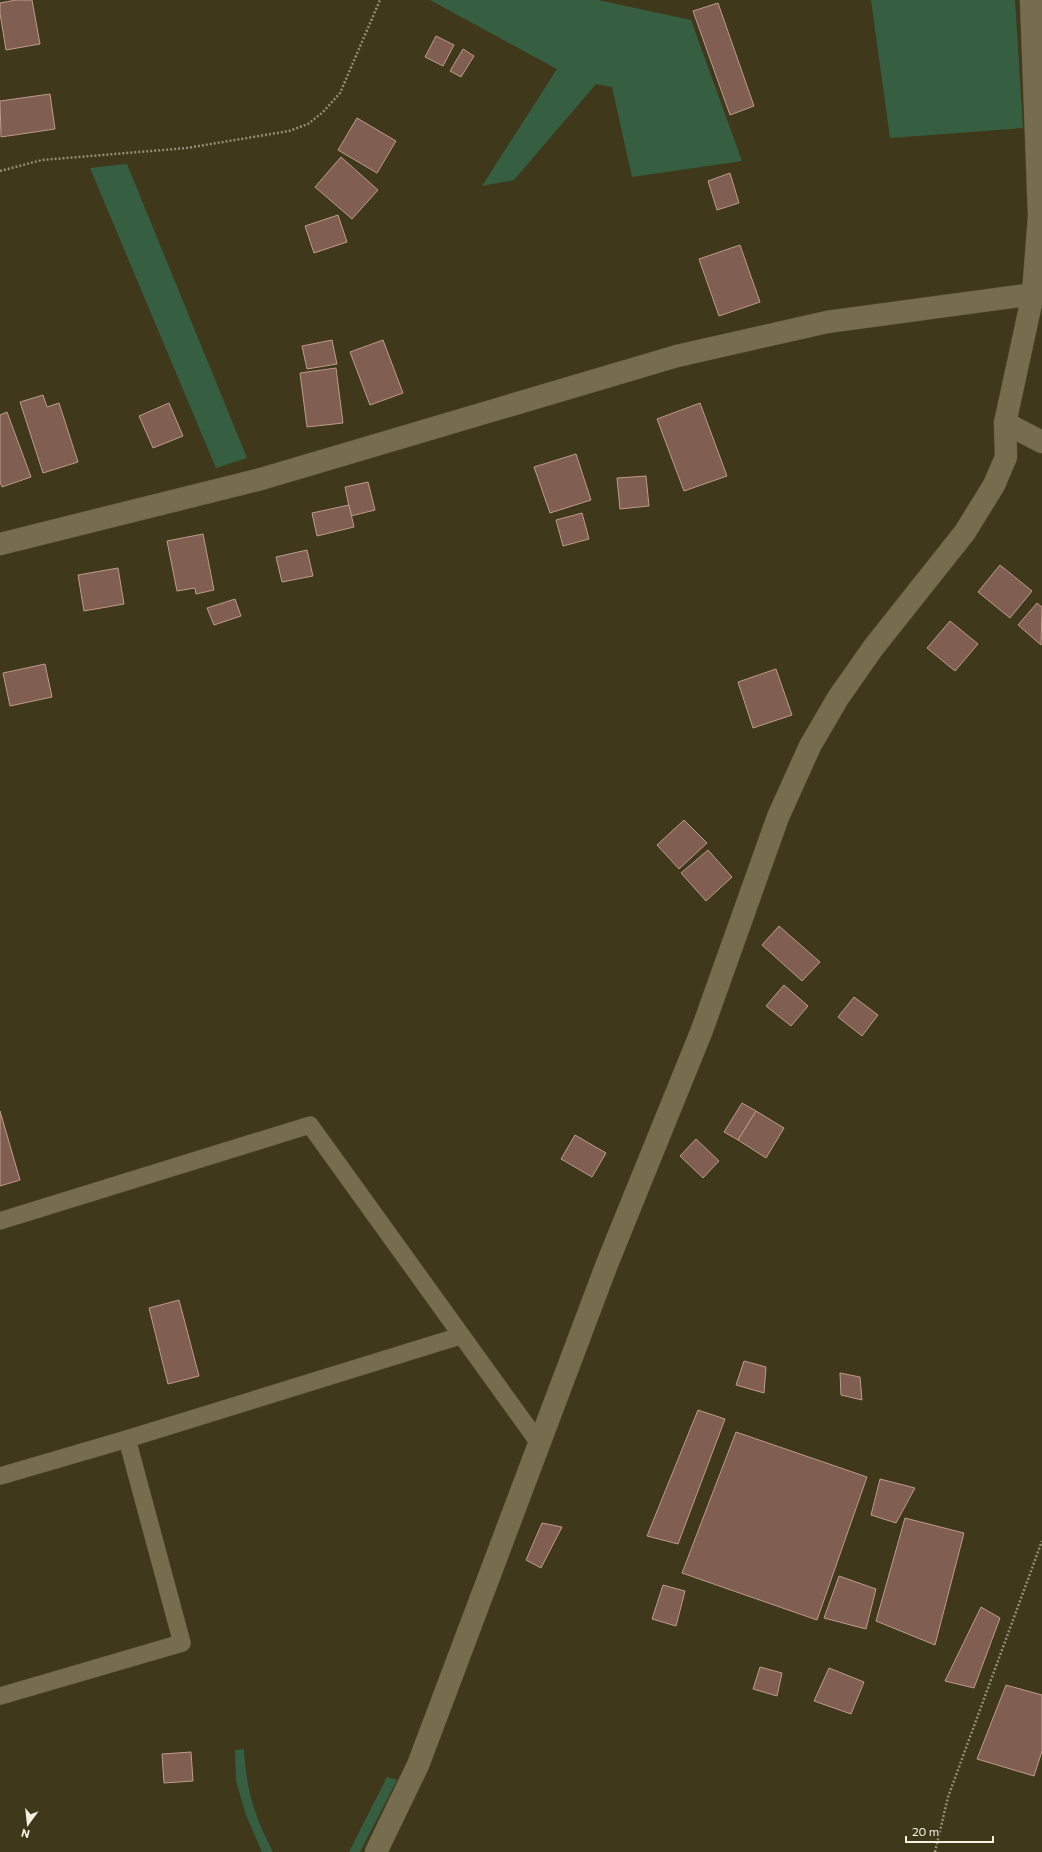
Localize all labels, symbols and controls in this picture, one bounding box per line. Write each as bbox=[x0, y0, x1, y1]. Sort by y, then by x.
north arrow bbox=[8, 1804, 48, 1844]
scale bar bbox=[906, 1818, 993, 1844]
text: 20 m bbox=[912, 1824, 939, 1838]
text: N bbox=[20, 1827, 31, 1841]

